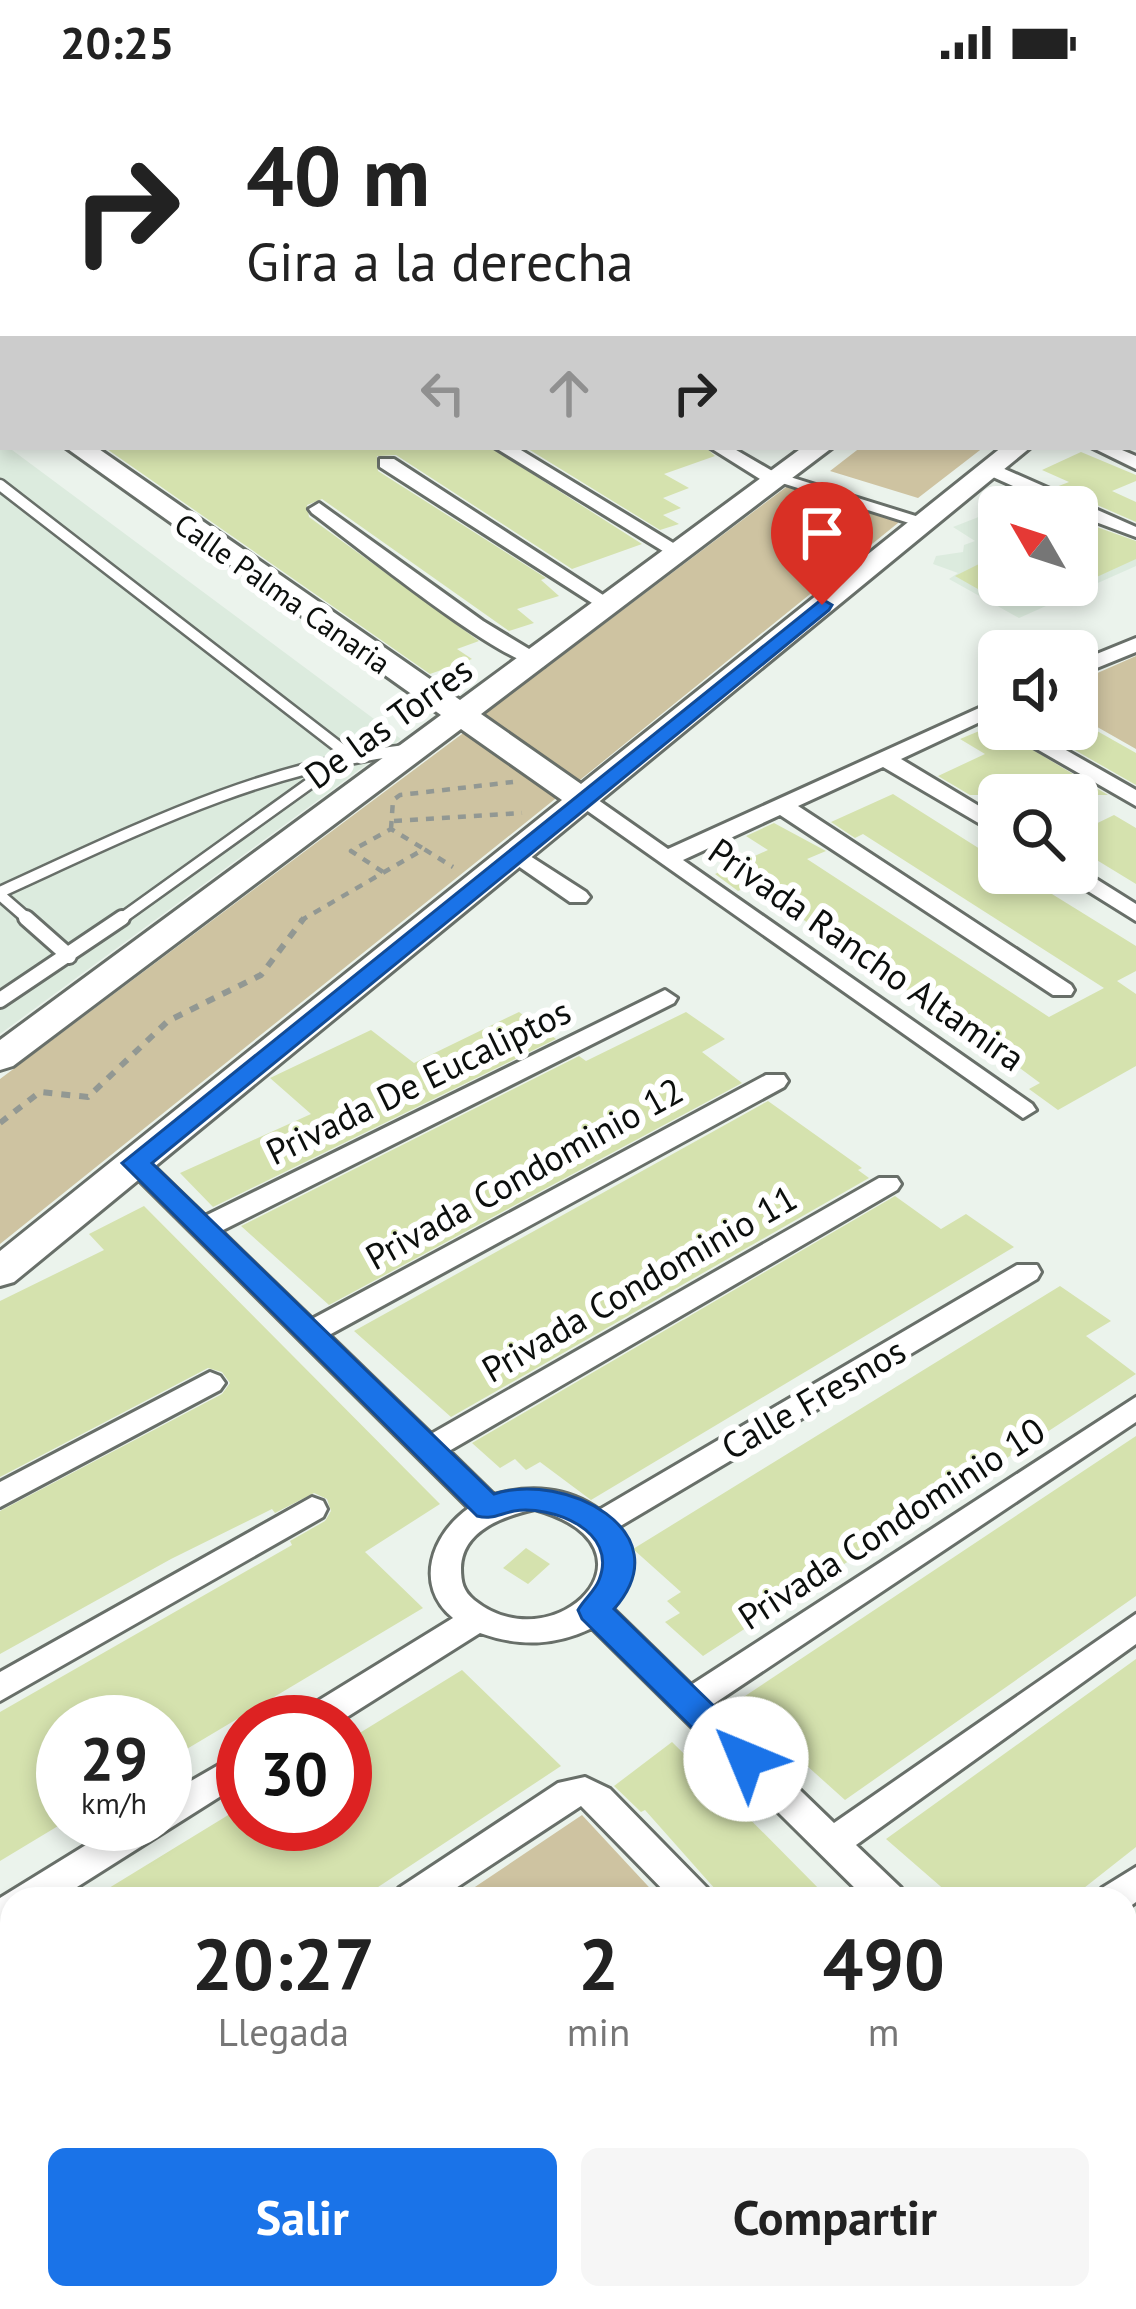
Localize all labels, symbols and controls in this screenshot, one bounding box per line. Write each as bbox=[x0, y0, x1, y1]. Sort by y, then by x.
text: 20:25 bbox=[60, 13, 174, 71]
text: 40 m bbox=[246, 120, 430, 229]
icon: right bbox=[48, 132, 204, 288]
text: Gira a la derecha bbox=[246, 226, 634, 296]
icon: left bbox=[410, 360, 476, 426]
icon: ahead bbox=[536, 360, 602, 426]
icon: right bbox=[662, 360, 728, 426]
pin bbox=[771, 482, 873, 605]
north arrow bbox=[978, 486, 1098, 606]
map controls bbox=[978, 486, 1098, 894]
icon: arrive bbox=[789, 500, 855, 566]
street label: Calle Palma Canaria bbox=[167, 504, 399, 682]
button: sound bbox=[978, 630, 1098, 750]
street label: De las Torres bbox=[295, 645, 481, 799]
button: search bbox=[978, 774, 1098, 894]
street label: Privada Rancho Altamira bbox=[700, 827, 1034, 1081]
street label: Privada De Eucaliptos bbox=[258, 987, 578, 1175]
street label: Privada Condominio 12 bbox=[357, 1066, 691, 1280]
street label: Privada Condominio 11 bbox=[473, 1174, 805, 1392]
street label: Calle Fresnos bbox=[712, 1326, 914, 1470]
street label: Privada Condominio 10 bbox=[729, 1406, 1053, 1640]
speed limit sign: 30 bbox=[216, 1695, 372, 1851]
position arrow bbox=[683, 1696, 809, 1822]
text: 29 bbox=[80, 1719, 148, 1797]
text: km/h bbox=[81, 1783, 147, 1822]
text: 20:27 bbox=[192, 1917, 375, 2010]
text: 2 bbox=[578, 1917, 619, 2010]
text: 490 bbox=[822, 1917, 945, 2010]
text: Llegada bbox=[218, 2006, 349, 2057]
text: min bbox=[567, 2006, 630, 2057]
text: m bbox=[868, 2006, 899, 2057]
button: Salir bbox=[48, 2148, 557, 2286]
button: Compartir bbox=[581, 2148, 1089, 2286]

